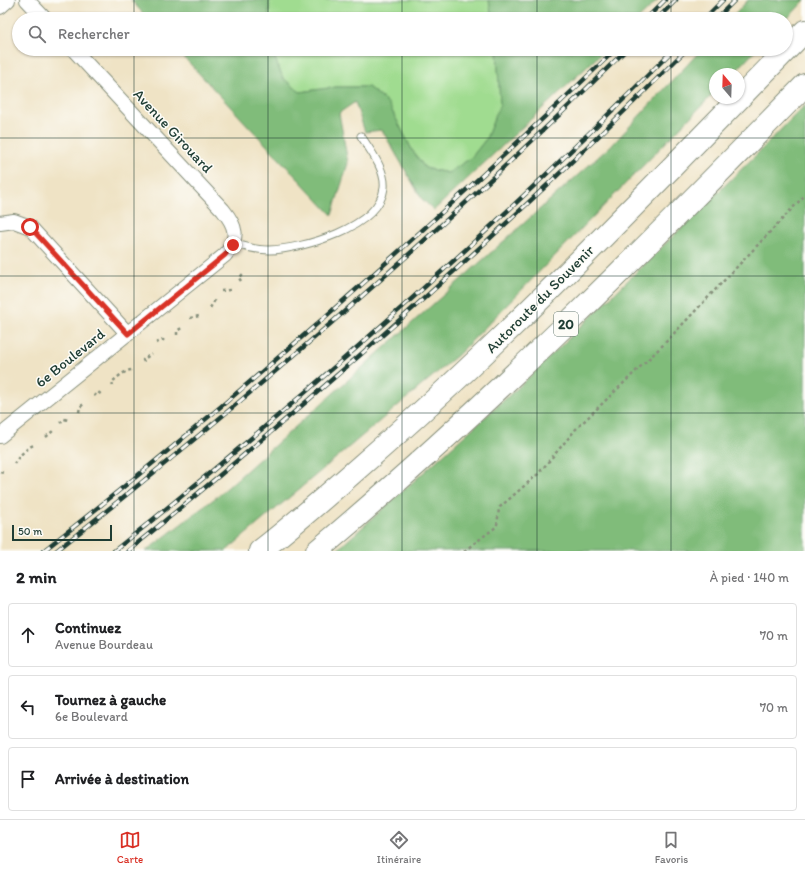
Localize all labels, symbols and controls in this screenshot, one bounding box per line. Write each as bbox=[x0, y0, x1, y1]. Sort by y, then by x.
search box bbox=[12, 12, 793, 56]
icon: search bbox=[26, 23, 48, 45]
text: Rechercher bbox=[58, 25, 130, 43]
north arrow bbox=[709, 68, 745, 104]
street label: Avenue Girouard bbox=[130, 85, 216, 177]
route start bbox=[21, 218, 39, 236]
route end bbox=[224, 236, 242, 254]
street label: Autoroute du Souvenir bbox=[482, 241, 598, 357]
road number: 20 bbox=[554, 312, 578, 336]
street label: 6e Boulevard bbox=[32, 324, 109, 391]
scale bar bbox=[12, 523, 112, 542]
text: 50 m bbox=[18, 525, 42, 538]
text: 2 min bbox=[16, 567, 56, 587]
text: À pied · 140 m bbox=[710, 570, 789, 585]
text: Continuez bbox=[55, 619, 121, 637]
icon: ahead bbox=[17, 624, 39, 646]
text: 70 m bbox=[760, 628, 788, 643]
text: Avenue Bourdeau bbox=[55, 637, 153, 652]
text: Tournez à gauche bbox=[55, 691, 166, 709]
icon: left bbox=[17, 696, 39, 718]
text: 70 m bbox=[760, 700, 788, 715]
text: 6e Boulevard bbox=[55, 709, 128, 724]
icon: arrive bbox=[17, 768, 39, 790]
text: Arrivée à destination bbox=[55, 770, 189, 788]
tab: Carte bbox=[117, 829, 143, 866]
tab: Itinéraire bbox=[377, 829, 421, 866]
tab: Favoris bbox=[655, 829, 688, 866]

